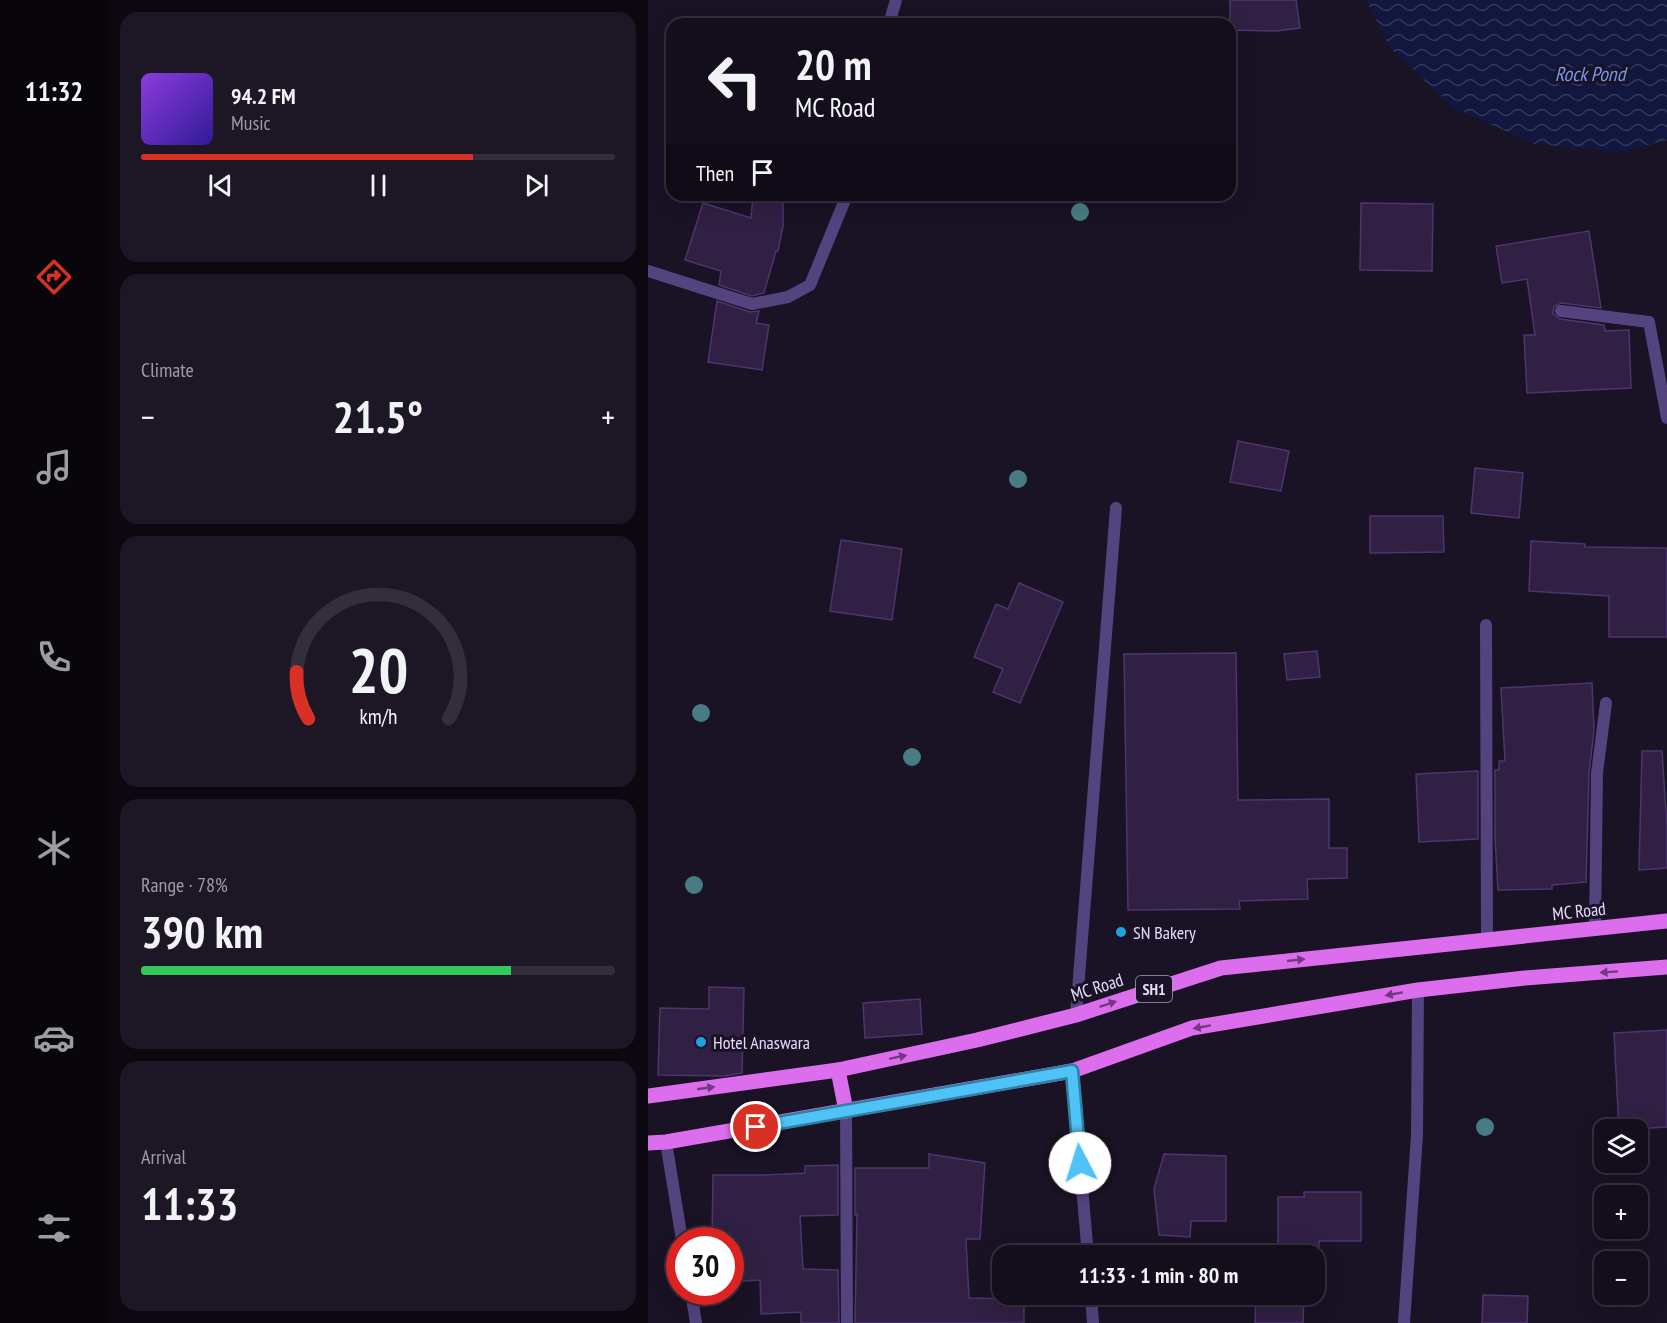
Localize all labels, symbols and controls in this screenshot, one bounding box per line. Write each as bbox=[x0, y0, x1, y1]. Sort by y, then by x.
text: 20 m bbox=[795, 37, 872, 92]
icon: left bbox=[696, 42, 774, 120]
water label: Rock Pond bbox=[1555, 61, 1628, 87]
text: 11:32 bbox=[25, 74, 83, 108]
text: 94.2 FM bbox=[231, 82, 296, 110]
text: MC Road bbox=[795, 90, 876, 124]
text: Music bbox=[231, 110, 271, 136]
icon: arrive bbox=[746, 156, 779, 189]
text: Then bbox=[696, 159, 734, 187]
icon: previous bbox=[204, 169, 237, 202]
icon: pause bbox=[362, 169, 395, 202]
icon: next bbox=[520, 169, 553, 202]
icon: directions bbox=[33, 256, 75, 298]
text: Climate bbox=[141, 357, 194, 383]
text: 21.5° bbox=[333, 387, 423, 445]
text: − bbox=[141, 395, 155, 438]
text: + bbox=[601, 395, 615, 438]
icon: music bbox=[33, 446, 75, 488]
text: 20 bbox=[348, 629, 408, 710]
icon: phone bbox=[33, 636, 75, 678]
text: km/h bbox=[359, 702, 397, 730]
icon: climate bbox=[33, 827, 75, 869]
text: Range · 78% bbox=[141, 872, 228, 898]
street label: MC Road bbox=[1551, 897, 1607, 925]
text: 390 km bbox=[141, 902, 263, 960]
place label: SN Bakery bbox=[1133, 921, 1196, 944]
marker: SN Bakery bbox=[1114, 925, 1128, 939]
one-way arrow bbox=[1287, 955, 1306, 965]
one-way arrow bbox=[1599, 967, 1618, 976]
street label: MC Road bbox=[1068, 968, 1126, 1006]
road number: SH1 bbox=[1136, 976, 1172, 1002]
one-way arrow bbox=[1384, 990, 1403, 999]
one-way arrow bbox=[1099, 999, 1117, 1009]
icon: car bbox=[33, 1017, 75, 1059]
one-way arrow bbox=[1192, 1022, 1211, 1031]
place label: Hotel Anaswara bbox=[713, 1031, 810, 1054]
marker: Hotel Anaswara bbox=[694, 1035, 708, 1049]
one-way arrow bbox=[889, 1052, 908, 1061]
one-way arrow bbox=[697, 1084, 716, 1093]
pin bbox=[730, 1101, 781, 1152]
icon: arrive bbox=[739, 1110, 772, 1143]
map controls bbox=[1594, 1119, 1648, 1305]
button: layers bbox=[1594, 1119, 1648, 1173]
position arrow bbox=[1048, 1131, 1112, 1195]
text: Arrival bbox=[141, 1144, 186, 1170]
text: 11:33 bbox=[141, 1174, 238, 1232]
button: + bbox=[1594, 1185, 1648, 1239]
icon: filters bbox=[33, 1207, 75, 1249]
speed limit sign: 30 bbox=[666, 1227, 744, 1305]
button: − bbox=[1594, 1251, 1648, 1305]
text: 11:33 · 1 min · 80 m bbox=[1079, 1261, 1238, 1289]

